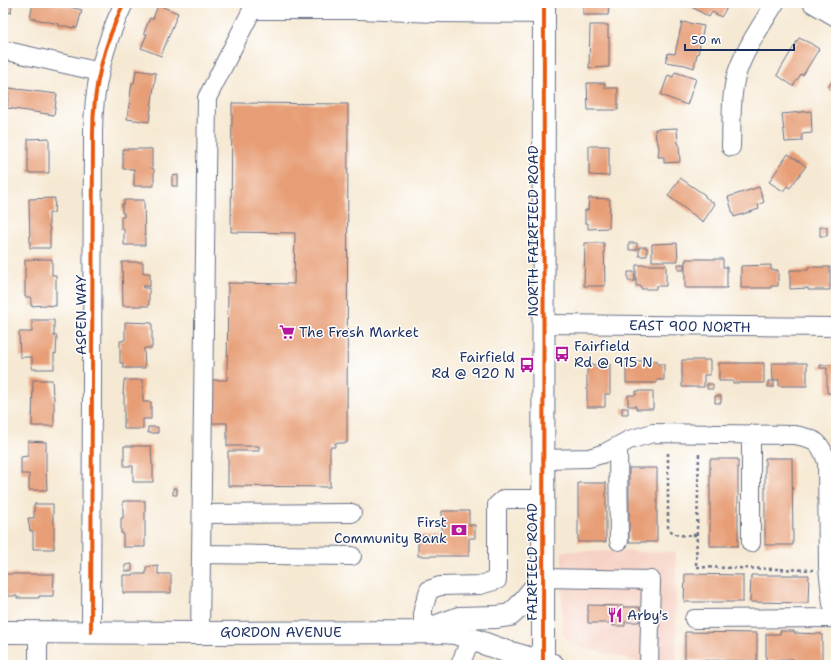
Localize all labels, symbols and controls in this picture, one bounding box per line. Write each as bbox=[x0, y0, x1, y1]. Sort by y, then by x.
scale bar bbox=[685, 26, 794, 52]
text: 50 m bbox=[691, 32, 721, 48]
street label: NORTH FAIRFIELD ROAD bbox=[524, 145, 542, 317]
street label: ASPEN WAY bbox=[72, 274, 90, 355]
street label: EAST 900 NORTH bbox=[629, 316, 751, 336]
supermarket icon: The Fresh Market bbox=[278, 323, 296, 341]
place label: The Fresh Market bbox=[299, 323, 419, 341]
place label: Fairfield Rd @ 915 N bbox=[574, 337, 653, 371]
bus stop icon: Fairfield Rd @ 915 N bbox=[553, 345, 571, 363]
place label: Fairfield Rd @ 920 N bbox=[432, 348, 515, 382]
bus stop icon: Fairfield Rd @ 920 N bbox=[518, 356, 536, 374]
street label: FAIRFIELD ROAD bbox=[523, 503, 541, 621]
place label: First Community Bank bbox=[334, 513, 447, 547]
bank icon: First Community Bank bbox=[450, 521, 468, 539]
restaurant icon: Arby's bbox=[606, 606, 624, 624]
place label: Arby's bbox=[627, 606, 669, 624]
street label: GORDON AVENUE bbox=[220, 623, 342, 641]

